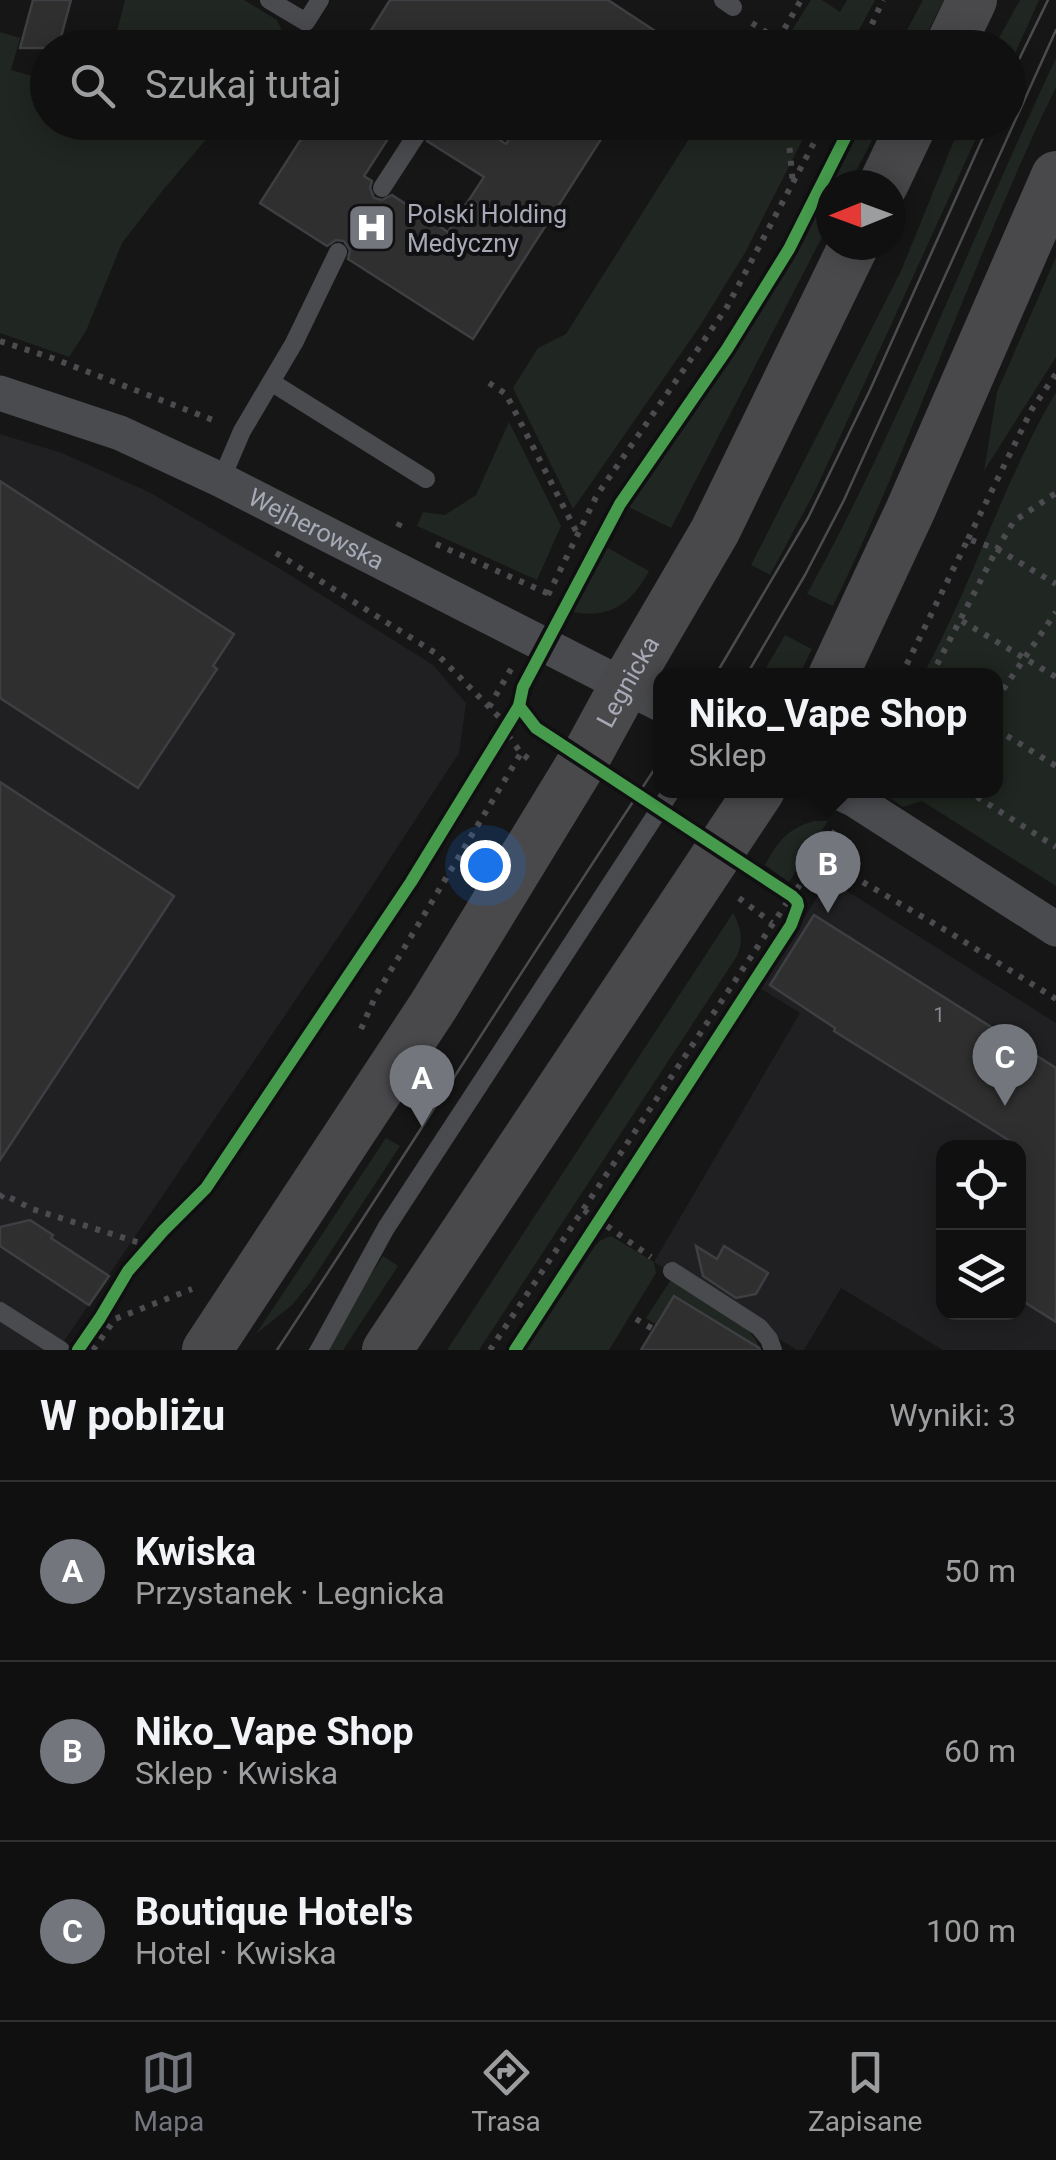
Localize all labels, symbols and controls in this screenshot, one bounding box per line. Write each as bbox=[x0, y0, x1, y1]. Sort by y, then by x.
search box bbox=[30, 30, 1026, 140]
icon: search bbox=[65, 58, 120, 113]
text: Szukaj tutaj bbox=[145, 63, 341, 107]
north arrow bbox=[816, 170, 906, 260]
place label: Polski Holding Medyczny bbox=[407, 200, 567, 258]
hospital icon: Polski Holding Medyczny bbox=[346, 202, 398, 254]
street label: Wejherowska bbox=[244, 482, 389, 575]
street label: Legnicka bbox=[590, 631, 665, 732]
popup bbox=[653, 668, 1003, 798]
text: Niko_Vape Shop bbox=[689, 692, 967, 736]
text: Sklep bbox=[689, 736, 767, 774]
pin: B bbox=[796, 830, 860, 913]
your location bbox=[460, 840, 511, 891]
house number: 1 bbox=[933, 1003, 945, 1027]
pin: C bbox=[972, 1024, 1038, 1106]
pin: A bbox=[390, 1044, 454, 1127]
map controls bbox=[936, 1140, 1026, 1320]
button: locate bbox=[936, 1140, 1026, 1230]
button: layers bbox=[936, 1230, 1026, 1320]
text: W pobliżu bbox=[40, 1391, 225, 1440]
text: Wyniki: 3 bbox=[889, 1396, 1016, 1434]
text: Kwiska bbox=[135, 1530, 256, 1574]
text: A bbox=[62, 1552, 83, 1590]
text: 50 m bbox=[944, 1552, 1016, 1590]
text: Przystanek · Legnicka bbox=[135, 1574, 445, 1612]
text: Niko_Vape Shop bbox=[135, 1710, 414, 1754]
text: B bbox=[62, 1732, 83, 1770]
text: 60 m bbox=[944, 1732, 1016, 1770]
text: Sklep · Kwiska bbox=[135, 1754, 338, 1792]
text: Boutique Hotel's bbox=[135, 1890, 413, 1934]
text: C bbox=[62, 1912, 83, 1950]
text: 100 m bbox=[926, 1912, 1016, 1950]
text: Hotel · Kwiska bbox=[135, 1934, 337, 1972]
tab: Mapa bbox=[134, 2045, 204, 2138]
tab: Trasa bbox=[471, 2045, 541, 2138]
tab: Zapisane bbox=[808, 2045, 922, 2138]

